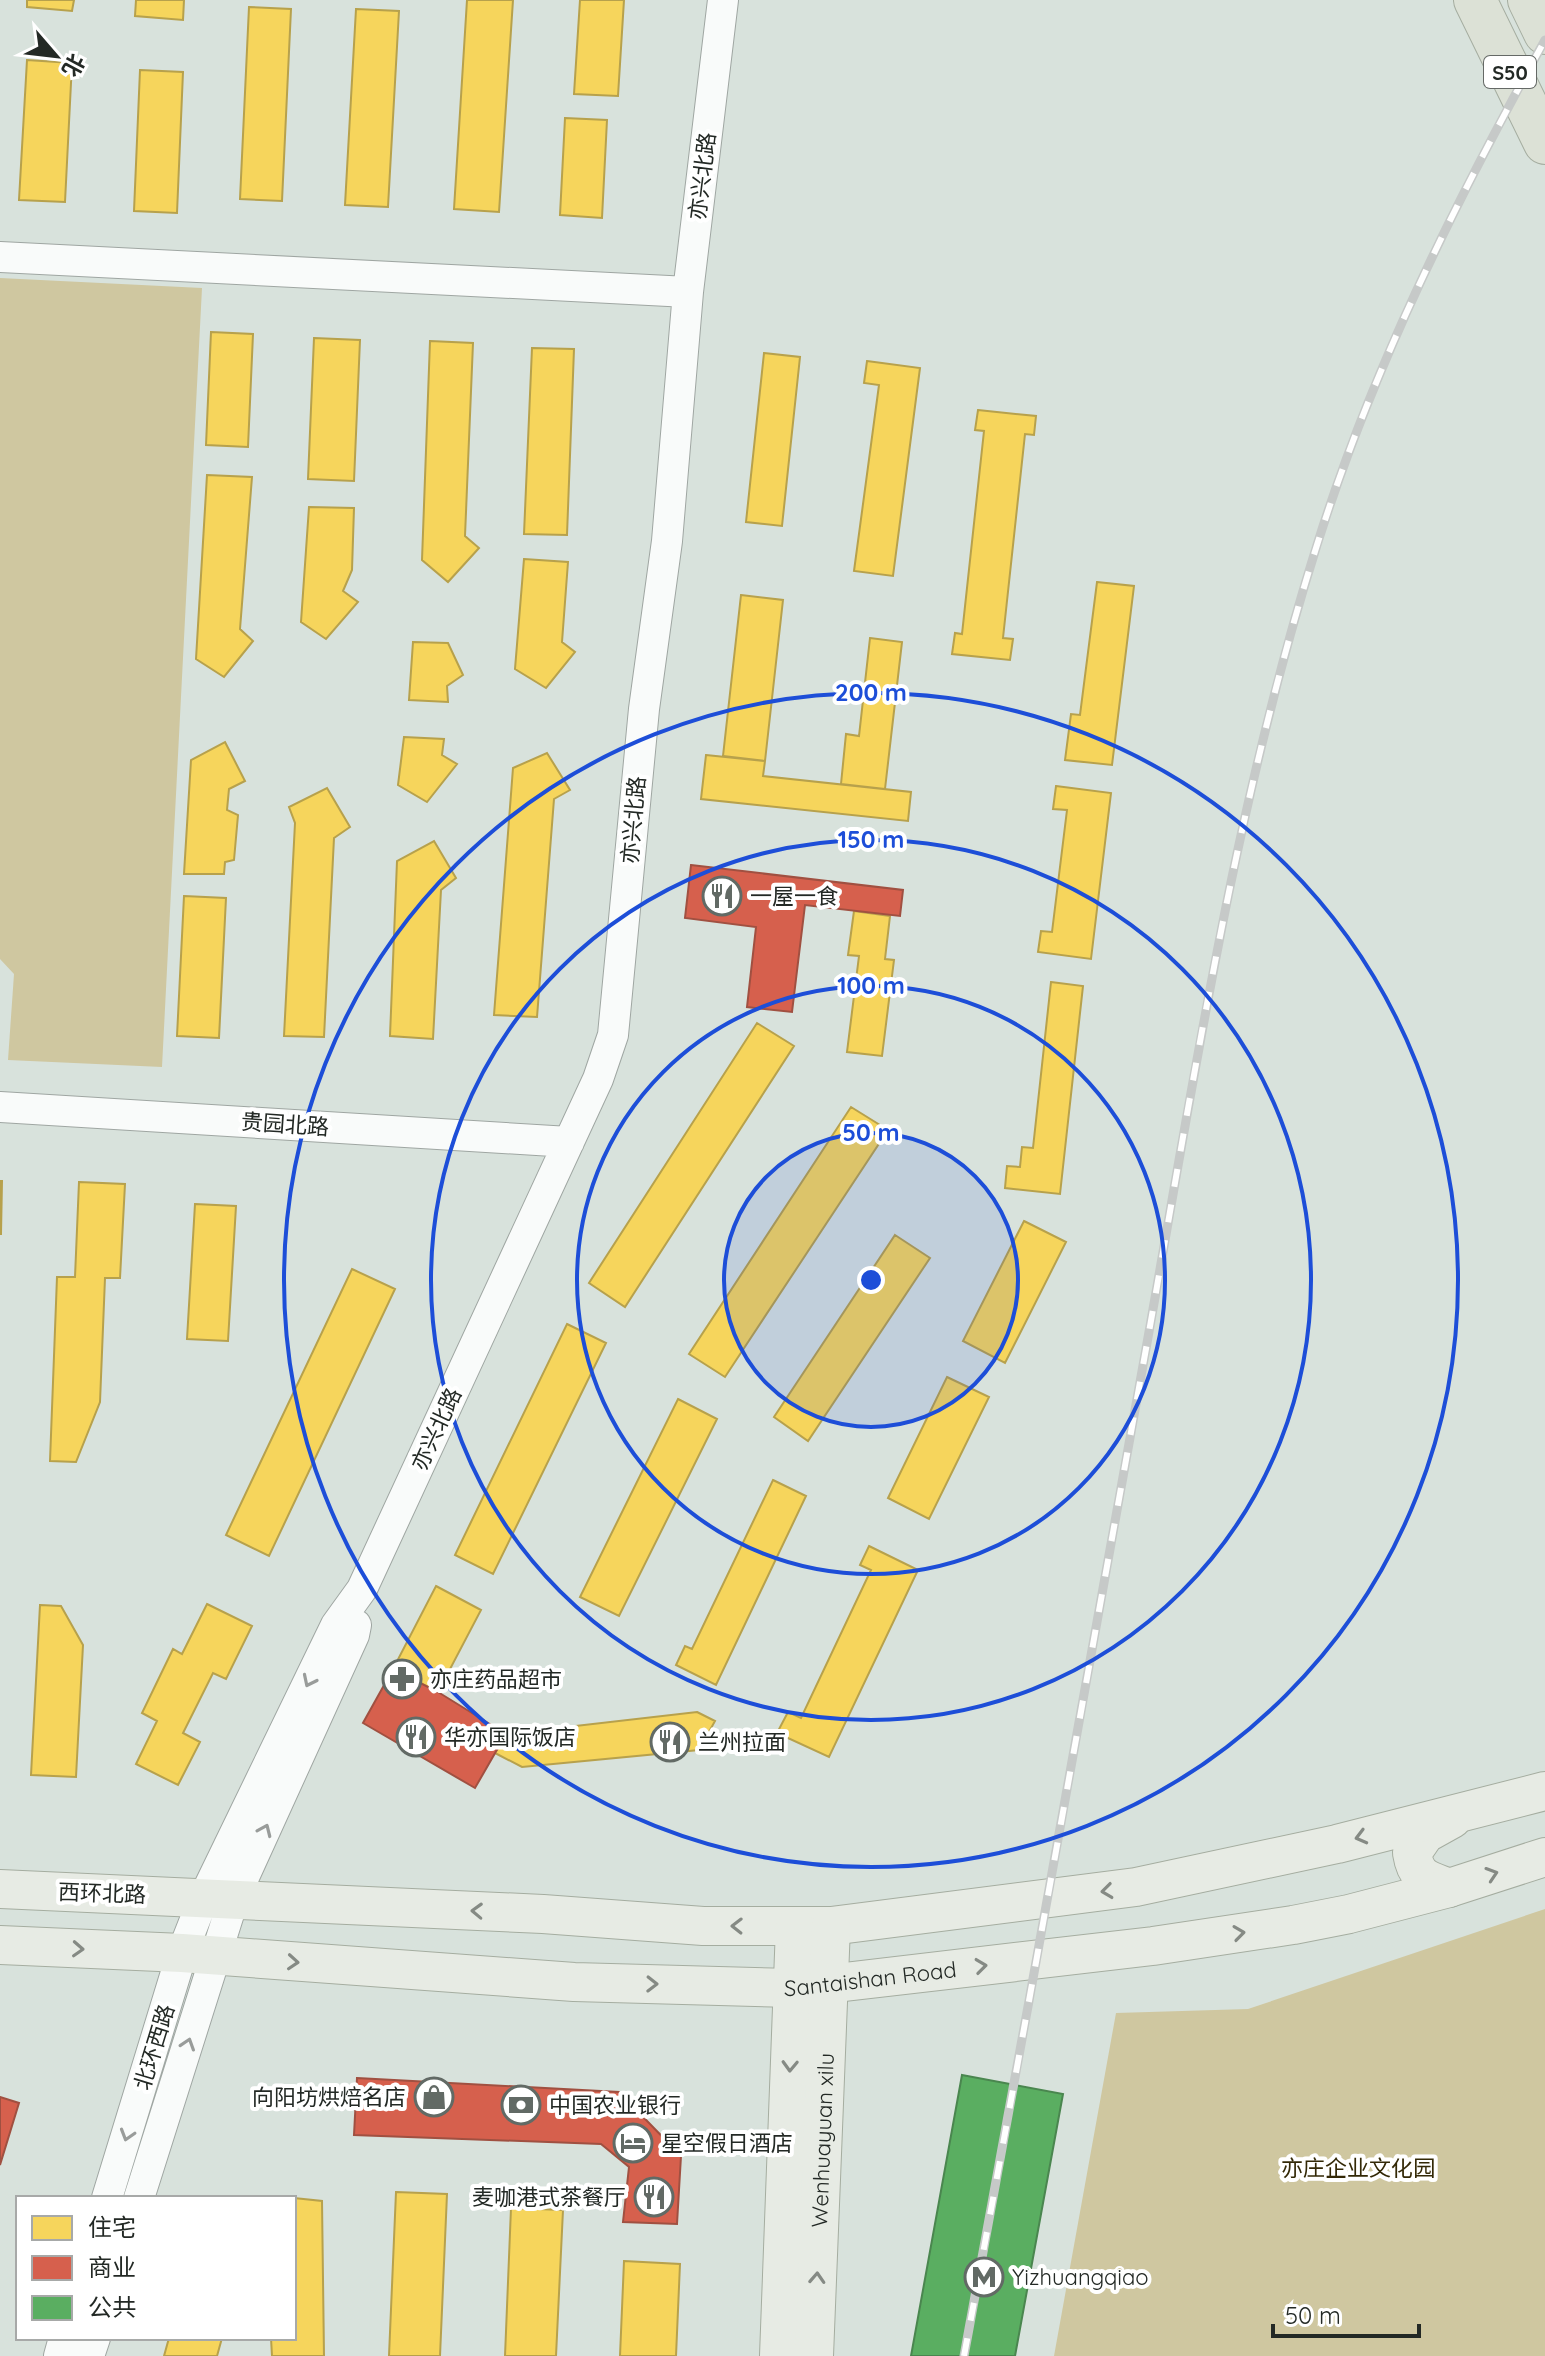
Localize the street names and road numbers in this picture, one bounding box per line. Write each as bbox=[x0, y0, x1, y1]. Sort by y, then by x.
road number: S50 bbox=[1484, 56, 1536, 88]
street label: 亦兴北路 bbox=[683, 131, 721, 221]
street label: 亦兴北路 bbox=[615, 775, 651, 865]
street label: 贵园北路 bbox=[240, 1107, 330, 1141]
street label: 亦兴北路 bbox=[405, 1383, 467, 1475]
street label: 西环北路 bbox=[58, 1877, 146, 1909]
street label: Santaishan Road bbox=[784, 1955, 958, 2002]
street label: 北环西路 bbox=[128, 2001, 180, 2093]
street label: Wenhuayuan xilu bbox=[805, 2052, 840, 2228]

